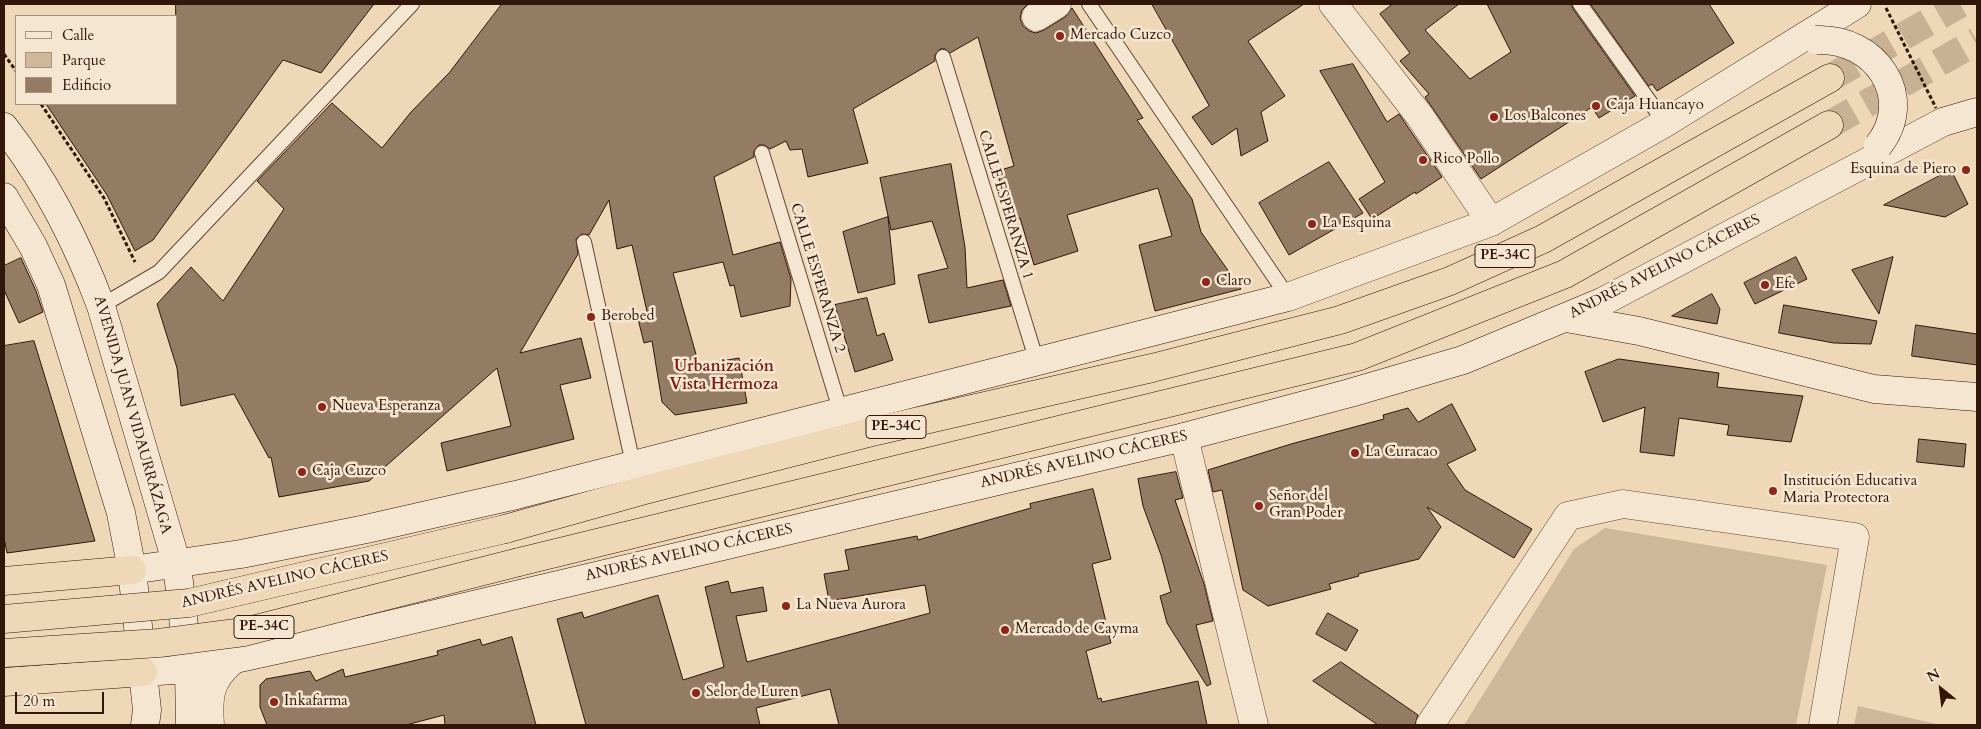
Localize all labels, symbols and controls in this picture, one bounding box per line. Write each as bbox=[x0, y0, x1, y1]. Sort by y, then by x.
legend bbox=[15, 15, 178, 105]
text: Calle bbox=[62, 25, 94, 45]
place label: Mercado Cuzco bbox=[1070, 27, 1171, 45]
marker: Mercado Cuzco bbox=[1054, 30, 1066, 42]
text: Parque bbox=[62, 50, 106, 70]
text: Edificio bbox=[62, 75, 111, 95]
place label: Caja Huancayo bbox=[1606, 97, 1704, 115]
marker: Caja Huancayo bbox=[1590, 100, 1602, 112]
place label: Los Balcones bbox=[1504, 108, 1586, 126]
marker: Los Balcones bbox=[1488, 111, 1500, 123]
street label: CALLE ESPERANZA 1 bbox=[974, 128, 1036, 282]
place label: Rico Pollo bbox=[1433, 151, 1499, 169]
marker: Rico Pollo bbox=[1417, 154, 1429, 166]
place label: Esquina de Piero bbox=[1850, 161, 1956, 179]
marker: Esquina de Piero bbox=[1960, 164, 1972, 176]
street label: CALLE ESPERANZA 2 bbox=[786, 201, 848, 355]
street label: ANDRÉS AVELINO CÁCERES bbox=[1567, 211, 1763, 323]
place label: La Esquina bbox=[1322, 215, 1391, 233]
marker: La Esquina bbox=[1306, 218, 1318, 230]
road number: PE-34C bbox=[1475, 245, 1535, 268]
place label: Claro bbox=[1216, 273, 1251, 291]
marker: Claro bbox=[1200, 276, 1212, 288]
place label: Efe bbox=[1775, 276, 1796, 294]
marker: Efe bbox=[1759, 279, 1771, 291]
street label: AVENIDA JUAN VIDAURRÁZAGA bbox=[89, 294, 175, 536]
place label: Berobed bbox=[601, 308, 654, 326]
marker: Berobed bbox=[585, 311, 597, 323]
district label: Urbanización Vista Hermoza bbox=[670, 357, 778, 395]
place label: Nueva Esperanza bbox=[332, 398, 441, 416]
marker: Nueva Esperanza bbox=[316, 401, 328, 413]
road number: PE-34C bbox=[866, 416, 926, 438]
street label: ANDRÉS AVELINO CÁCERES bbox=[979, 427, 1189, 493]
place label: La Curacao bbox=[1365, 444, 1438, 462]
marker: La Curacao bbox=[1349, 447, 1361, 459]
place label: Caja Cuzco bbox=[312, 463, 386, 481]
marker: Caja Cuzco bbox=[296, 466, 308, 478]
place label: Institución Educativa Maria Protectora bbox=[1783, 473, 1917, 508]
marker: Institución Educativa Maria Protectora bbox=[1767, 485, 1779, 497]
place label: Señor del Gran Poder bbox=[1269, 488, 1343, 523]
marker: Señor del Gran Poder bbox=[1253, 500, 1265, 512]
street label: ANDRÉS AVELINO CÁCERES bbox=[584, 520, 794, 586]
street label: ANDRÉS AVELINO CÁCERES bbox=[180, 547, 390, 613]
place label: La Nueva Aurora bbox=[796, 597, 906, 615]
marker: La Nueva Aurora bbox=[780, 600, 792, 612]
road number: PE-34C bbox=[234, 616, 294, 638]
place label: Mercado de Cayma bbox=[1015, 621, 1139, 639]
marker: Mercado de Cayma bbox=[999, 624, 1011, 636]
north arrow bbox=[1916, 664, 1966, 714]
text: N bbox=[1924, 664, 1943, 687]
scale bar bbox=[18, 682, 106, 714]
place label: Selor de Luren bbox=[706, 684, 799, 702]
marker: Selor de Luren bbox=[690, 687, 702, 699]
text: 20 m bbox=[23, 691, 55, 711]
place label: Inkafarma bbox=[284, 693, 348, 711]
marker: Inkafarma bbox=[268, 696, 280, 708]

